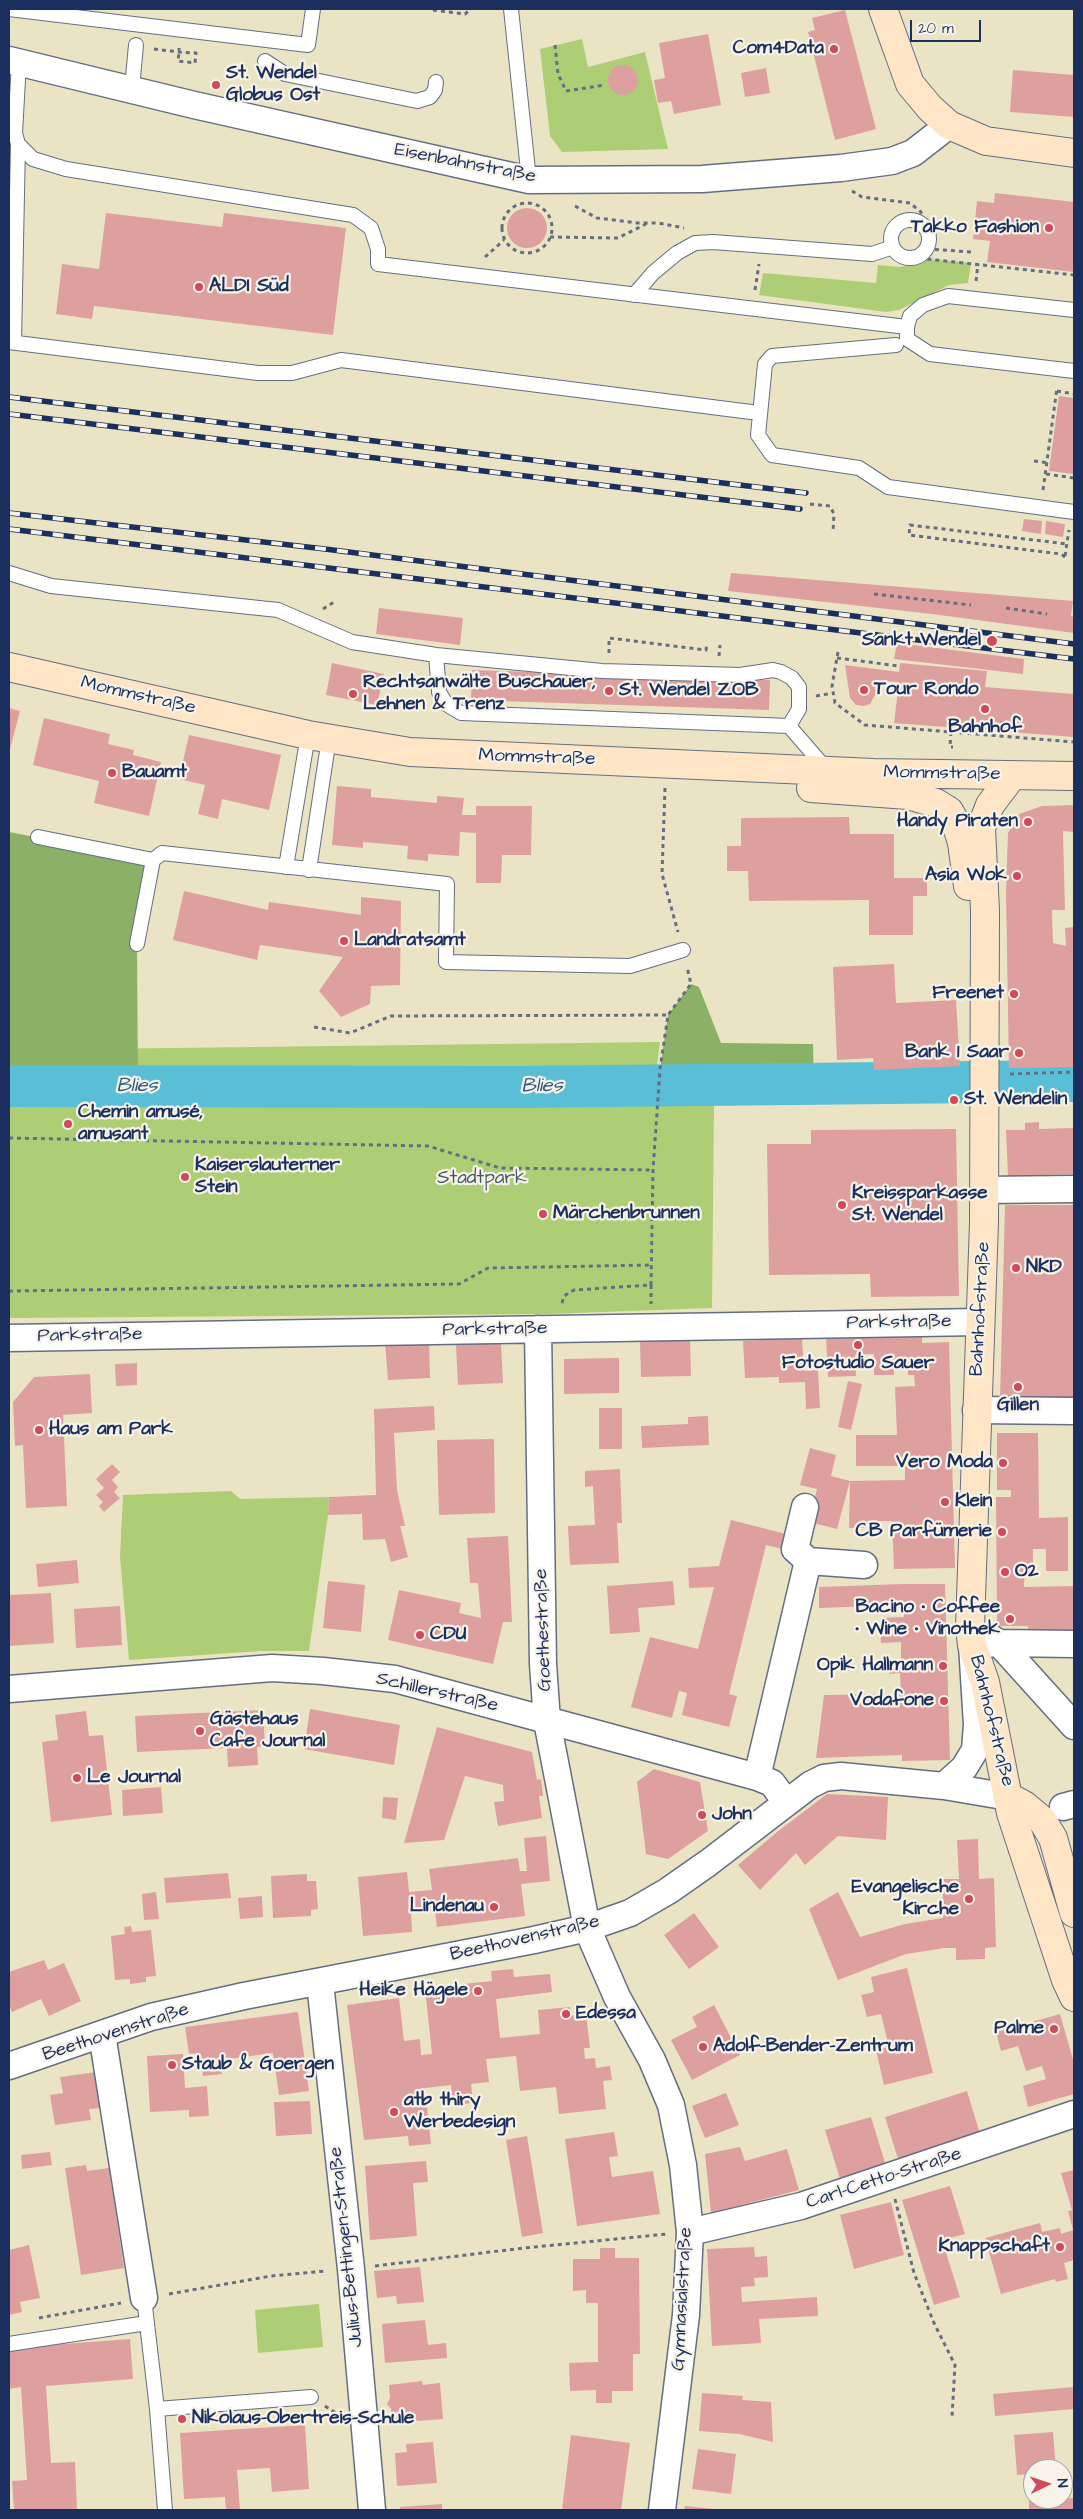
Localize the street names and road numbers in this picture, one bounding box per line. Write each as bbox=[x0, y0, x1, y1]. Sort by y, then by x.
street label: Eisenbahnstraße bbox=[392, 139, 538, 189]
street label: Mommstraße bbox=[78, 672, 198, 720]
street label: Mommstraße bbox=[478, 745, 596, 771]
street label: Mommstraße bbox=[883, 762, 1001, 786]
street label: Bahnhofstraße bbox=[966, 1241, 996, 1377]
street label: Parkstraße bbox=[846, 1311, 952, 1335]
street label: Parkstraße bbox=[442, 1318, 548, 1342]
street label: Parkstraße bbox=[37, 1324, 143, 1348]
street label: Goethestraße bbox=[530, 1568, 558, 1692]
street label: Bahnhofstraße bbox=[964, 1653, 1018, 1789]
street label: Schillerstraße bbox=[374, 1668, 500, 1718]
street label: Beethovenstraße bbox=[448, 1911, 602, 1967]
street label: Beethovenstraße bbox=[40, 1999, 192, 2067]
street label: Carl-Cetto-Straße bbox=[803, 2143, 965, 2215]
street label: Julius-Bettingen-Straße bbox=[325, 2146, 369, 2348]
street label: Gymnasialstraße bbox=[668, 2227, 698, 2371]

